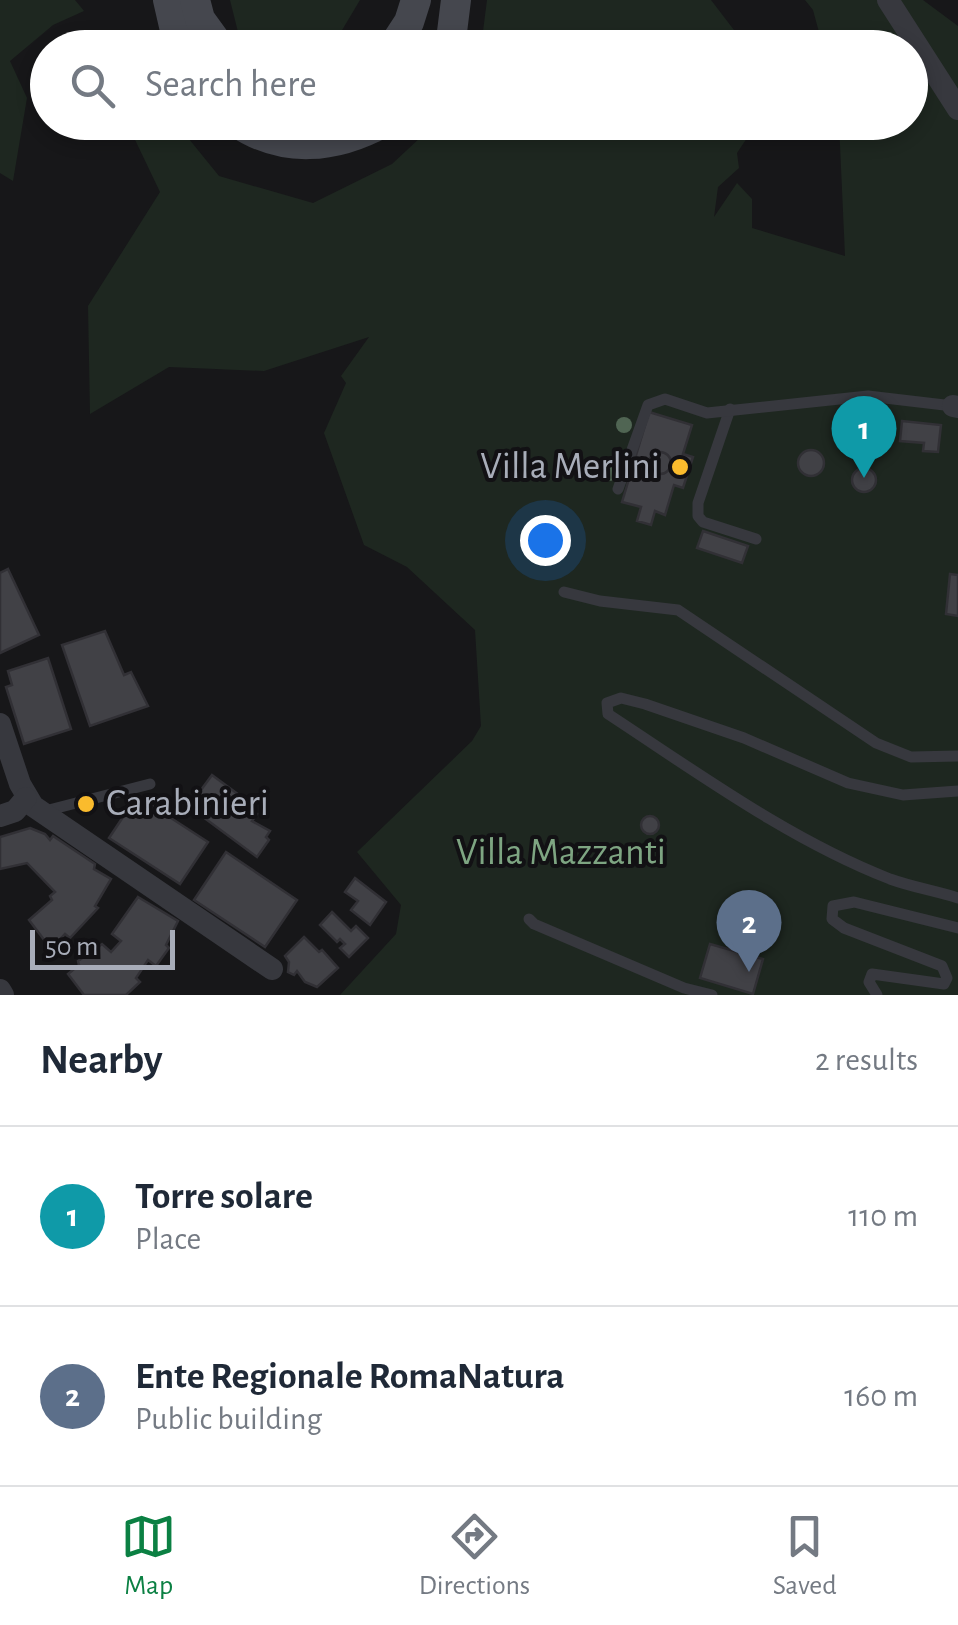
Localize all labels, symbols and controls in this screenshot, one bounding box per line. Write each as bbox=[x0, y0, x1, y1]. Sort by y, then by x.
search box bbox=[30, 30, 928, 140]
icon: search bbox=[65, 58, 120, 113]
text: Search here bbox=[145, 66, 317, 104]
pin: 1 bbox=[832, 396, 896, 478]
place label: Villa Merlini bbox=[480, 448, 660, 486]
marker: Villa Merlini bbox=[669, 456, 691, 478]
your location bbox=[520, 515, 571, 566]
place label: Carabinieri bbox=[106, 785, 269, 823]
marker: Carabinieri bbox=[75, 793, 97, 815]
park label: Villa Mazzanti bbox=[456, 834, 666, 872]
pin: 2 bbox=[716, 890, 782, 972]
scale bar bbox=[30, 925, 175, 970]
text: 50 m bbox=[45, 933, 99, 961]
text: Nearby bbox=[40, 1039, 163, 1081]
text: 2 results bbox=[815, 1044, 918, 1076]
text: Torre solare bbox=[135, 1178, 313, 1216]
text: 1 bbox=[67, 1200, 78, 1232]
text: 110 m bbox=[848, 1200, 918, 1232]
text: Place bbox=[135, 1223, 201, 1255]
text: Ente Regionale RomaNatura bbox=[135, 1358, 565, 1396]
text: 2 bbox=[65, 1380, 80, 1412]
text: 160 m bbox=[844, 1380, 918, 1412]
text: Public building bbox=[135, 1403, 322, 1435]
tab: Map bbox=[121, 1509, 176, 1603]
tab: Directions bbox=[419, 1509, 530, 1603]
tab: Saved bbox=[773, 1509, 837, 1603]

